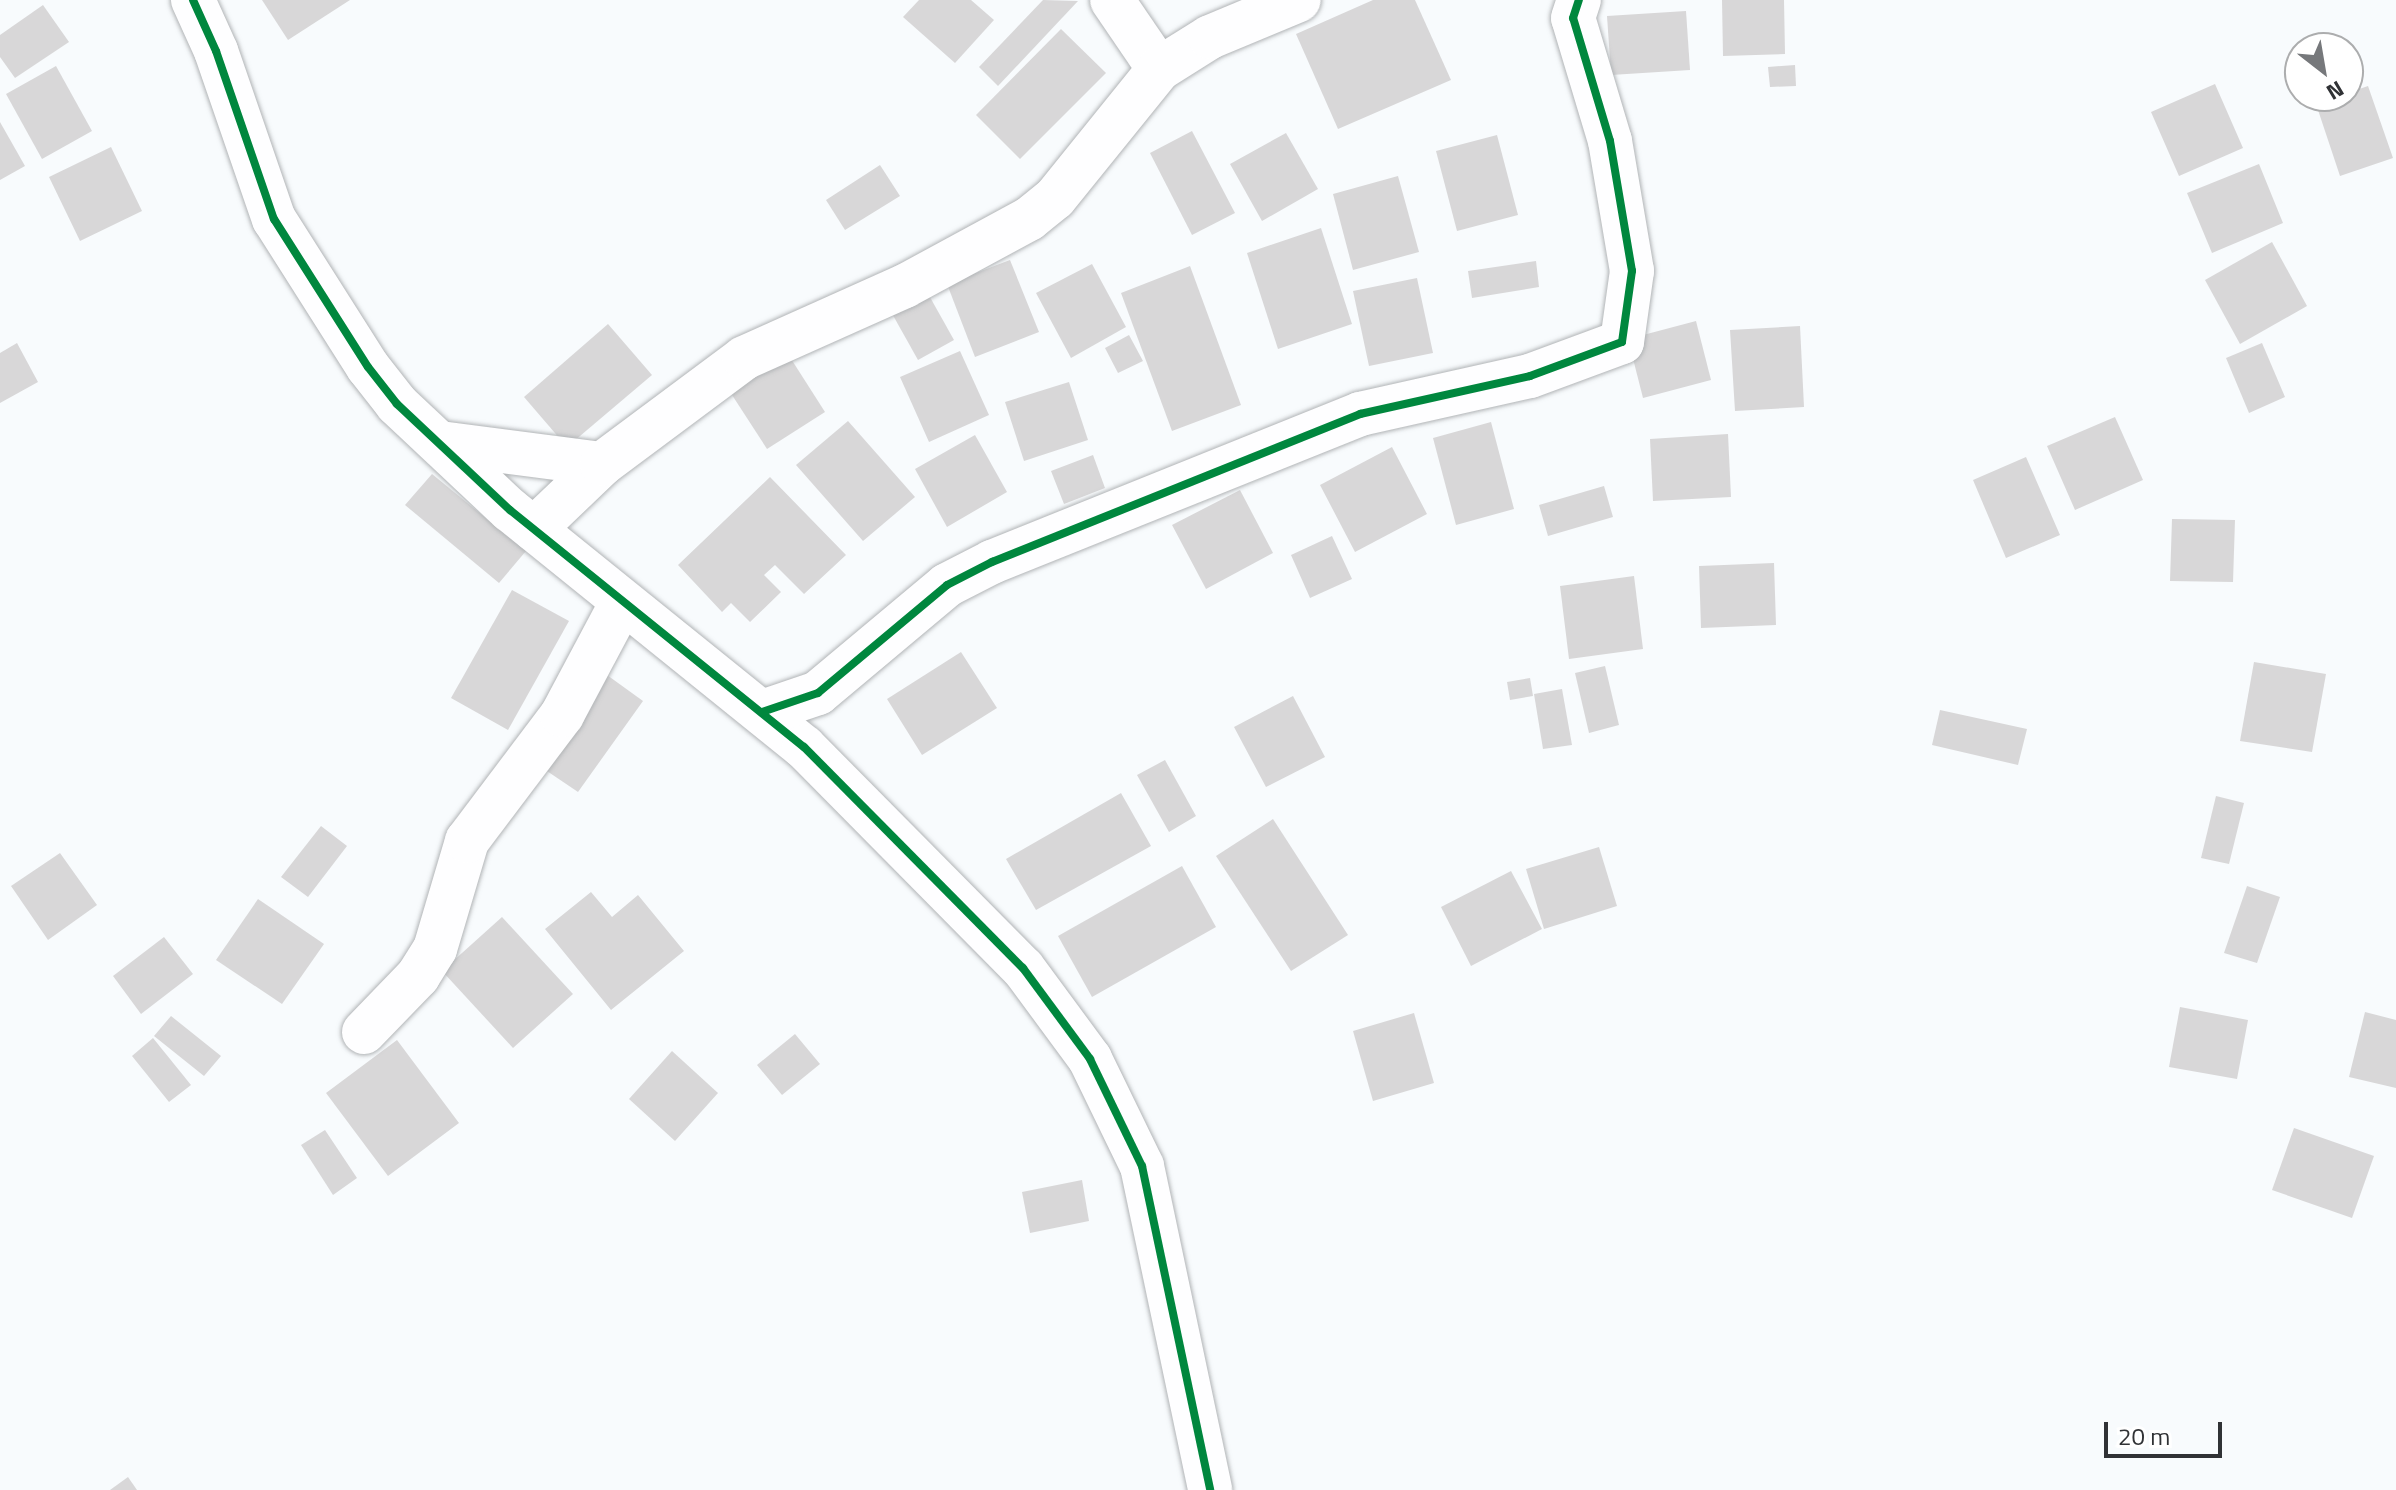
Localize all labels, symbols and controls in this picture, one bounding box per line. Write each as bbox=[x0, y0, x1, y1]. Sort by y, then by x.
north arrow bbox=[2284, 32, 2364, 112]
text: N bbox=[2320, 72, 2351, 109]
scale bar bbox=[2108, 1406, 2226, 1456]
text: 20 m bbox=[2118, 1418, 2170, 1454]

